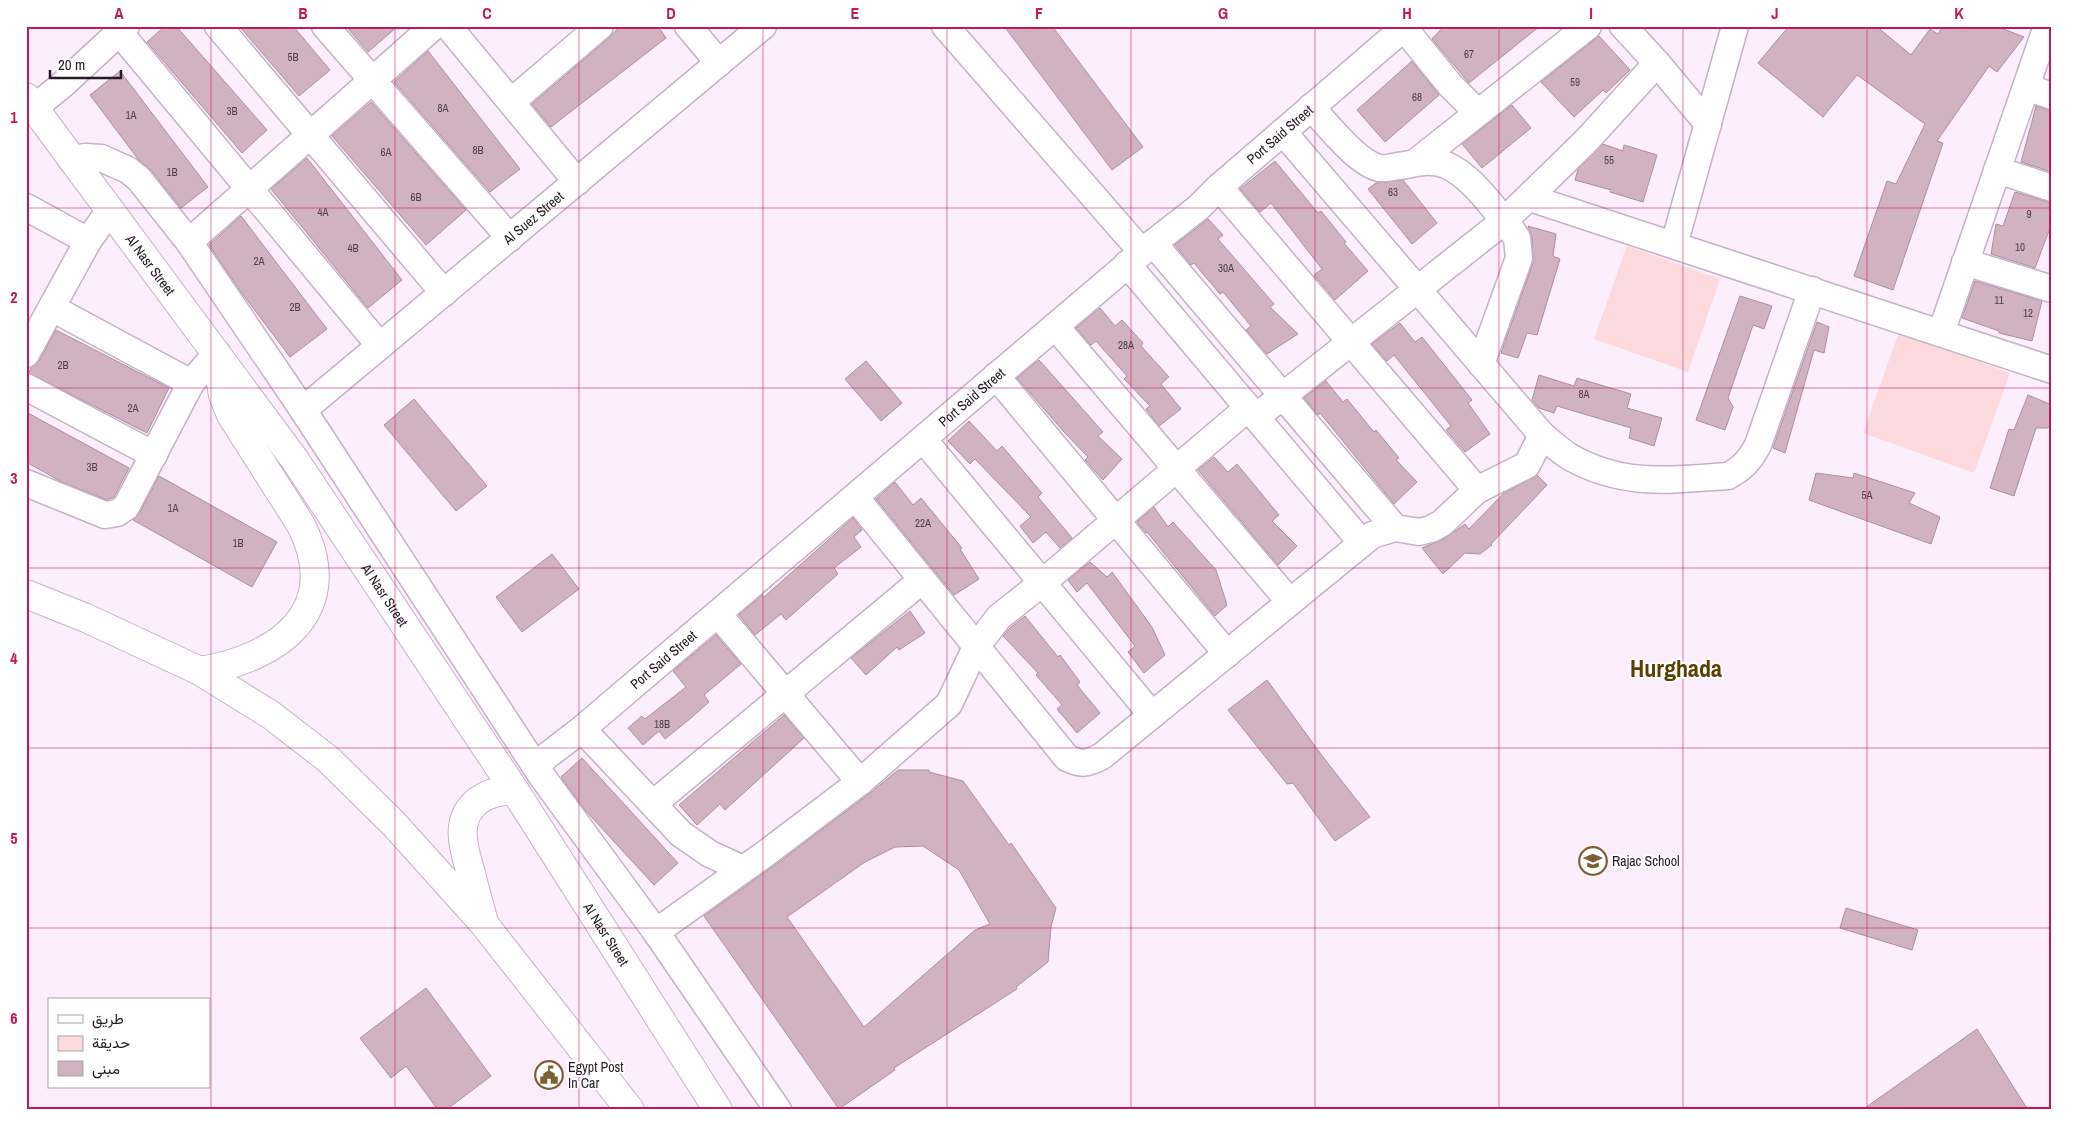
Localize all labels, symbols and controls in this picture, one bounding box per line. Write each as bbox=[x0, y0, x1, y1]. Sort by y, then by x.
text: A bbox=[114, 2, 124, 24]
text: B bbox=[298, 2, 308, 24]
text: C bbox=[482, 2, 492, 24]
text: D bbox=[666, 2, 676, 24]
text: E bbox=[851, 2, 860, 24]
text: F bbox=[1035, 2, 1043, 24]
text: G bbox=[1218, 2, 1228, 24]
text: H bbox=[1402, 2, 1412, 24]
text: I bbox=[1589, 2, 1593, 24]
text: J bbox=[1771, 2, 1779, 24]
text: K bbox=[1954, 2, 1964, 24]
house number: 67 bbox=[1464, 47, 1474, 61]
scale bar bbox=[50, 48, 121, 80]
house number: 5B bbox=[287, 50, 299, 64]
text: 20 m bbox=[58, 54, 85, 75]
house number: 59 bbox=[1570, 75, 1580, 89]
house number: 68 bbox=[1412, 90, 1422, 104]
house number: 8A bbox=[437, 101, 449, 115]
street label: Port Said Street bbox=[1243, 101, 1317, 168]
house number: 3B bbox=[226, 104, 238, 118]
text: 1 bbox=[10, 106, 18, 128]
house number: 1A bbox=[125, 108, 137, 122]
house number: 8B bbox=[472, 143, 484, 157]
house number: 6A bbox=[380, 145, 392, 159]
house number: 55 bbox=[1604, 153, 1614, 167]
house number: 1B bbox=[166, 165, 178, 179]
house number: 63 bbox=[1388, 185, 1398, 199]
street label: Al Suez Street bbox=[499, 187, 567, 249]
house number: 6B bbox=[410, 190, 422, 204]
house number: 4A bbox=[317, 205, 329, 219]
house number: 9 bbox=[2026, 207, 2032, 221]
street label: Al Nasr Street bbox=[121, 230, 179, 299]
house number: 10 bbox=[2015, 240, 2025, 254]
house number: 4B bbox=[347, 241, 359, 255]
house number: 2A bbox=[253, 254, 265, 268]
house number: 30A bbox=[1218, 261, 1235, 275]
text: 2 bbox=[10, 286, 18, 308]
house number: 11 bbox=[1994, 293, 2004, 307]
house number: 2B bbox=[289, 300, 301, 314]
house number: 12 bbox=[2023, 306, 2033, 320]
house number: 28A bbox=[1118, 338, 1135, 352]
house number: 2B bbox=[57, 358, 69, 372]
street label: Port Said Street bbox=[935, 364, 1009, 431]
house number: 8A bbox=[1578, 387, 1590, 401]
house number: 2A bbox=[127, 401, 139, 415]
house number: 3B bbox=[86, 460, 98, 474]
text: 3 bbox=[10, 467, 18, 489]
house number: 5A bbox=[1861, 488, 1873, 502]
house number: 1A bbox=[167, 501, 179, 515]
house number: 22A bbox=[915, 516, 932, 530]
house number: 1B bbox=[232, 536, 244, 550]
street label: Al Nasr Street bbox=[357, 559, 412, 630]
street label: Port Said Street bbox=[626, 626, 700, 693]
text: 4 bbox=[10, 647, 18, 669]
district label: Hurghada bbox=[1630, 652, 1722, 684]
house number: 18B bbox=[654, 717, 670, 731]
text: 5 bbox=[10, 827, 18, 849]
school or university icon: Rajac School bbox=[1578, 846, 1608, 876]
place label: Rajac School bbox=[1612, 852, 1680, 870]
street label: Al Nasr Street bbox=[579, 898, 633, 969]
legend bbox=[48, 998, 210, 1088]
text: 6 bbox=[10, 1007, 18, 1029]
text: طريق bbox=[92, 1008, 124, 1029]
text: حديقة bbox=[92, 1032, 130, 1053]
text: مبنى bbox=[92, 1058, 120, 1079]
place label: Egypt Post In Car bbox=[568, 1058, 624, 1092]
public building icon: Egypt Post In Car bbox=[534, 1060, 564, 1090]

